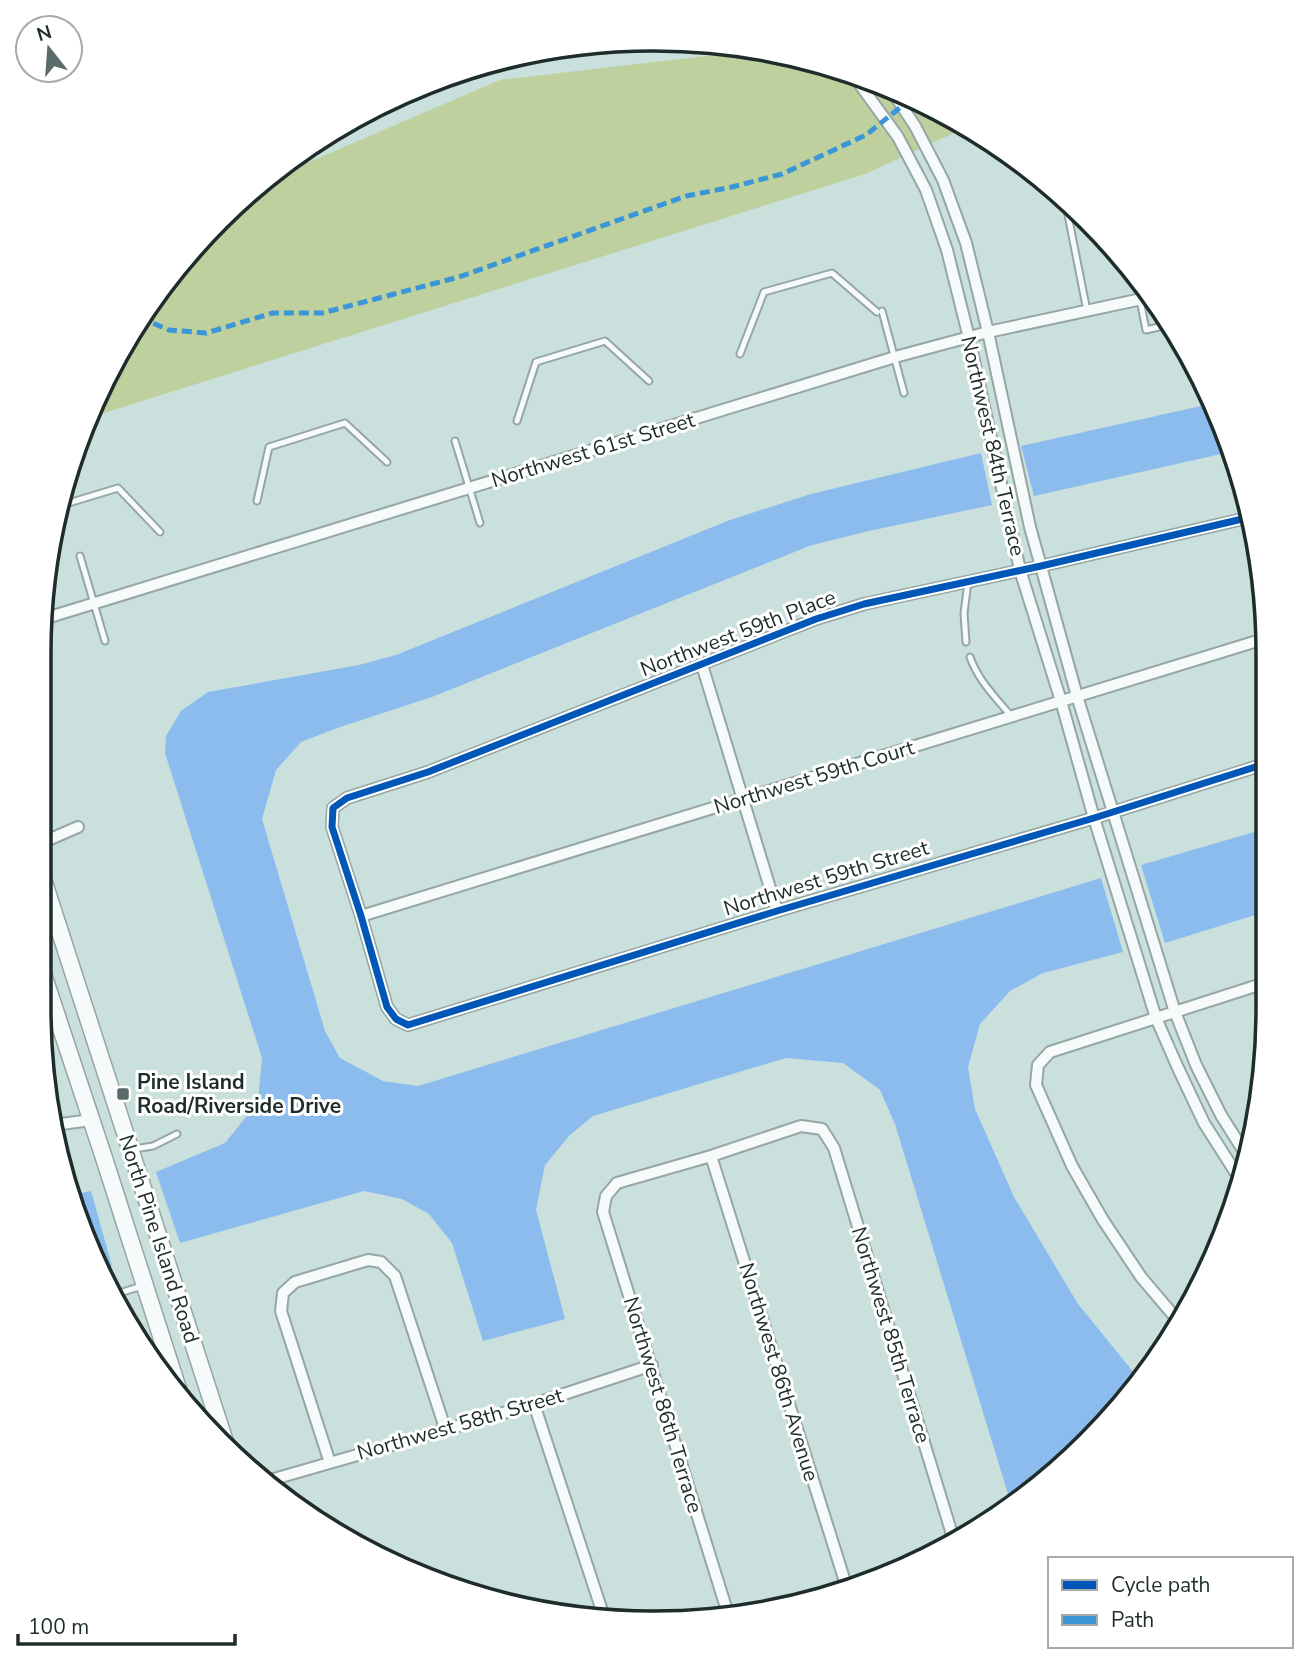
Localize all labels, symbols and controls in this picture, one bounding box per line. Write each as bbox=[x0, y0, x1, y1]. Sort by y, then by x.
north arrow bbox=[14, 14, 84, 84]
text: N bbox=[34, 19, 55, 48]
street label: Northwest 84th Terrace bbox=[954, 333, 1032, 559]
street label: Northwest 61st Street bbox=[488, 406, 699, 494]
street label: Northwest 59th Place bbox=[636, 583, 840, 683]
street label: Northwest 59th Court bbox=[710, 733, 918, 821]
street label: Northwest 59th Street bbox=[720, 833, 933, 923]
place label: Pine Island Road/Riverside Drive bbox=[137, 1068, 341, 1120]
marker: Pine Island Road/Riverside Drive bbox=[115, 1086, 131, 1102]
street label: North Pine Island Road bbox=[112, 1131, 206, 1347]
street label: Northwest 85th Terrace bbox=[845, 1223, 937, 1447]
street label: Northwest 86th Avenue bbox=[732, 1259, 826, 1485]
street label: Northwest 86th Terrace bbox=[617, 1293, 709, 1517]
street label: Northwest 58th Street bbox=[354, 1381, 567, 1467]
legend bbox=[1048, 1557, 1293, 1648]
text: Cycle path bbox=[1111, 1571, 1210, 1599]
scale bar bbox=[18, 1602, 234, 1646]
text: Path bbox=[1111, 1606, 1154, 1634]
text: 100 m bbox=[28, 1613, 89, 1641]

